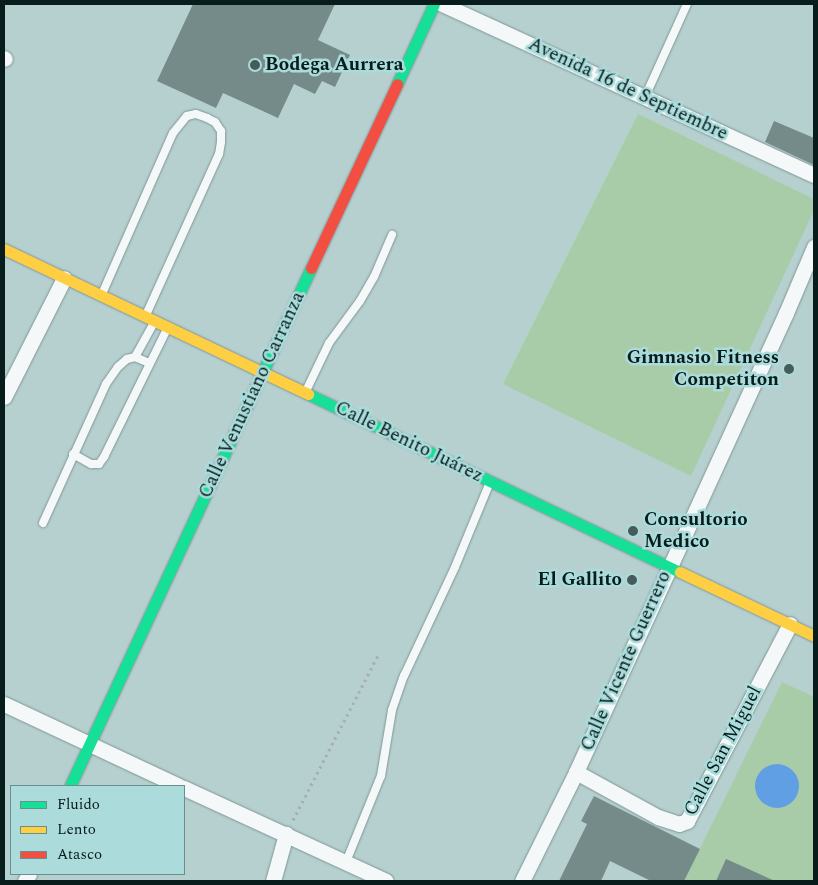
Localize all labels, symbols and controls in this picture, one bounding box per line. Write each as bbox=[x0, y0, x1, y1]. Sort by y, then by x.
street label: Avenida 16 de Septiembre bbox=[525, 33, 731, 145]
place label: Bodega Aurrera bbox=[265, 54, 404, 76]
marker: Bodega Aurrera bbox=[249, 59, 261, 71]
street label: Calle Venustiano Carranza bbox=[194, 288, 310, 502]
place label: Gimnasio Fitness Competiton bbox=[627, 347, 779, 391]
marker: Gimnasio Fitness Competiton bbox=[783, 363, 795, 375]
street label: Calle Benito Juárez bbox=[331, 396, 487, 488]
place label: Consultorio Medico bbox=[644, 509, 748, 553]
marker: Consultorio Medico bbox=[626, 524, 640, 538]
street label: Calle Vicente Guerrero bbox=[576, 567, 676, 755]
place label: El Gallito bbox=[538, 569, 622, 591]
marker: El Gallito bbox=[626, 574, 638, 586]
street label: Calle San Miguel bbox=[679, 682, 767, 820]
legend bbox=[10, 785, 185, 875]
text: Fluido bbox=[57, 793, 100, 816]
text: Lento bbox=[57, 818, 96, 841]
text: Atasco bbox=[57, 843, 102, 866]

